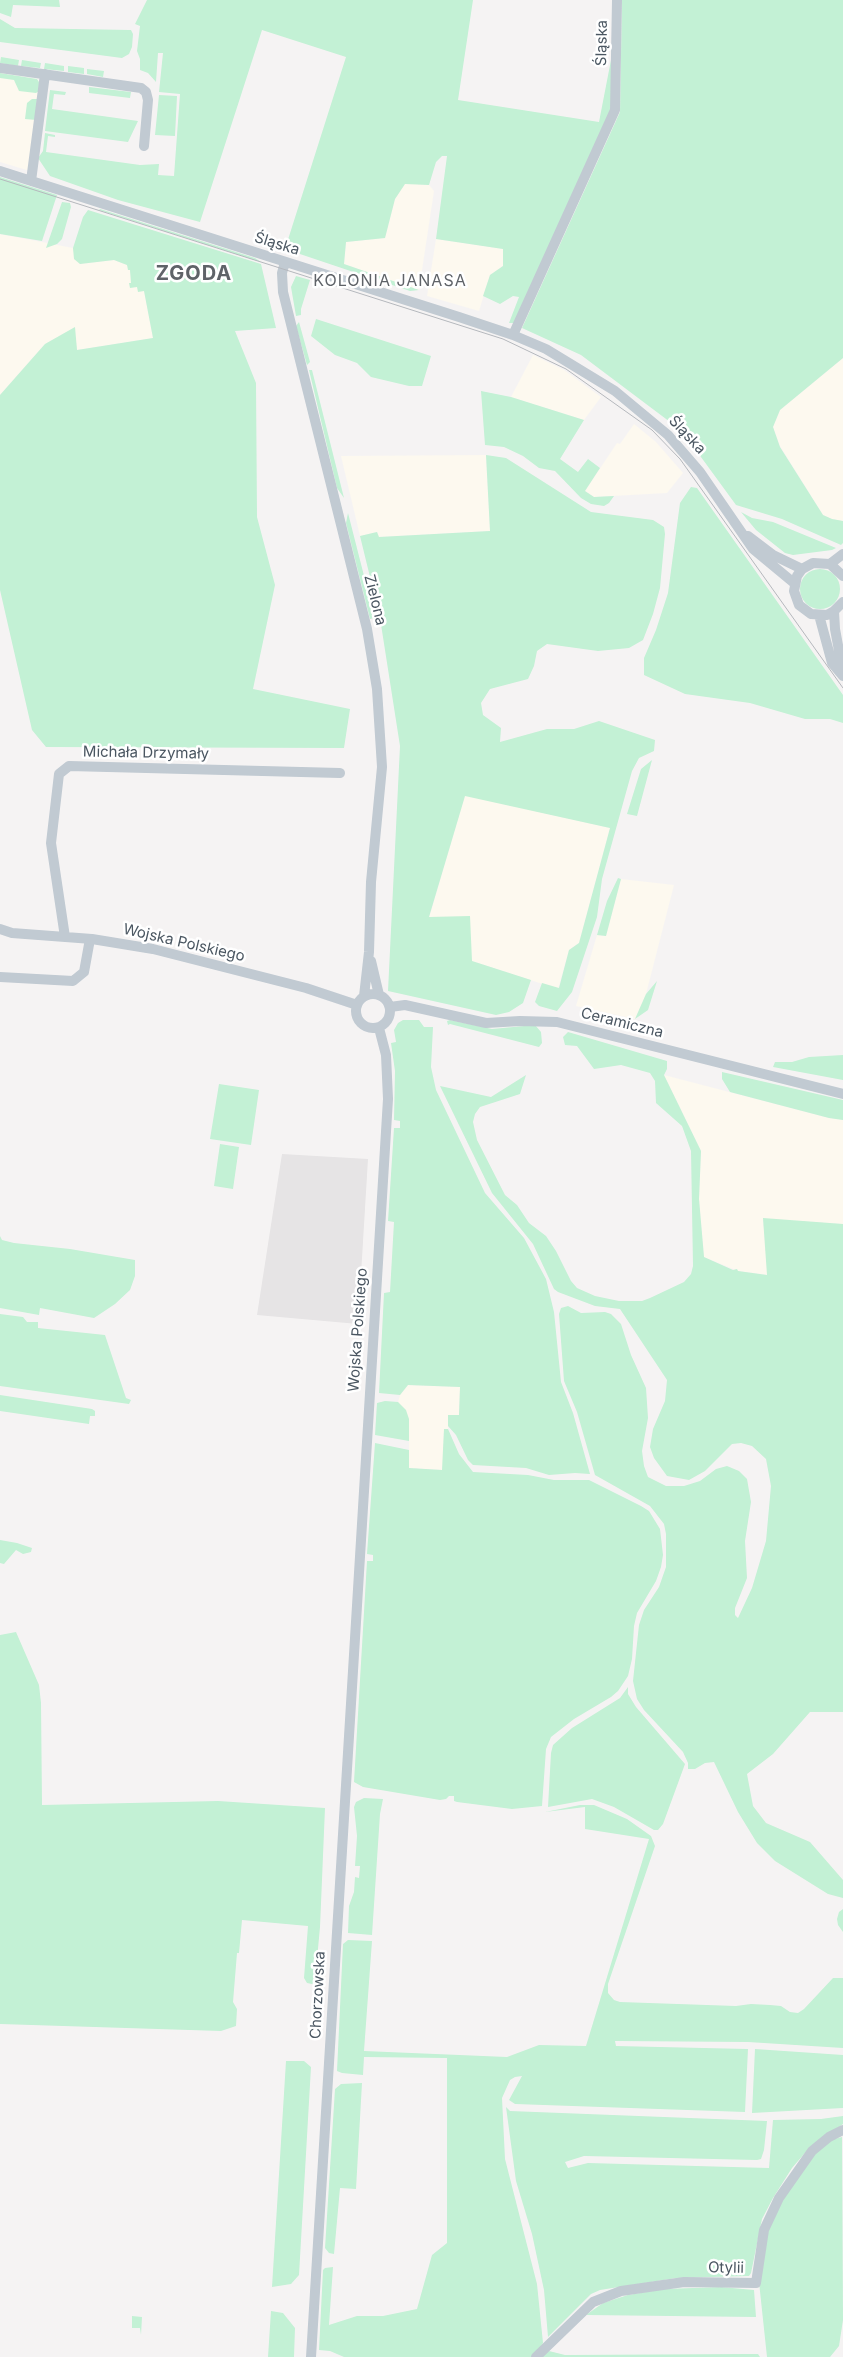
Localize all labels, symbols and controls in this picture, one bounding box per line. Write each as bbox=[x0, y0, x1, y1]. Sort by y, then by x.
street label: Śląska bbox=[593, 20, 611, 66]
street label: Śląska bbox=[252, 229, 302, 259]
district label: ZGODA bbox=[155, 262, 233, 286]
district label: KOLONIA JANASA bbox=[312, 271, 468, 291]
street label: Śląska bbox=[665, 412, 709, 458]
street label: Zielona bbox=[360, 573, 390, 627]
street label: Michała Drzymały bbox=[83, 743, 209, 763]
street label: Wojska Polskiego bbox=[121, 920, 247, 966]
street label: Ceramiczna bbox=[579, 1004, 665, 1042]
street label: Wojska Polskiego bbox=[345, 1267, 371, 1393]
street label: Chorzowska bbox=[307, 1951, 329, 2039]
street label: Otylii bbox=[708, 2259, 744, 2277]

